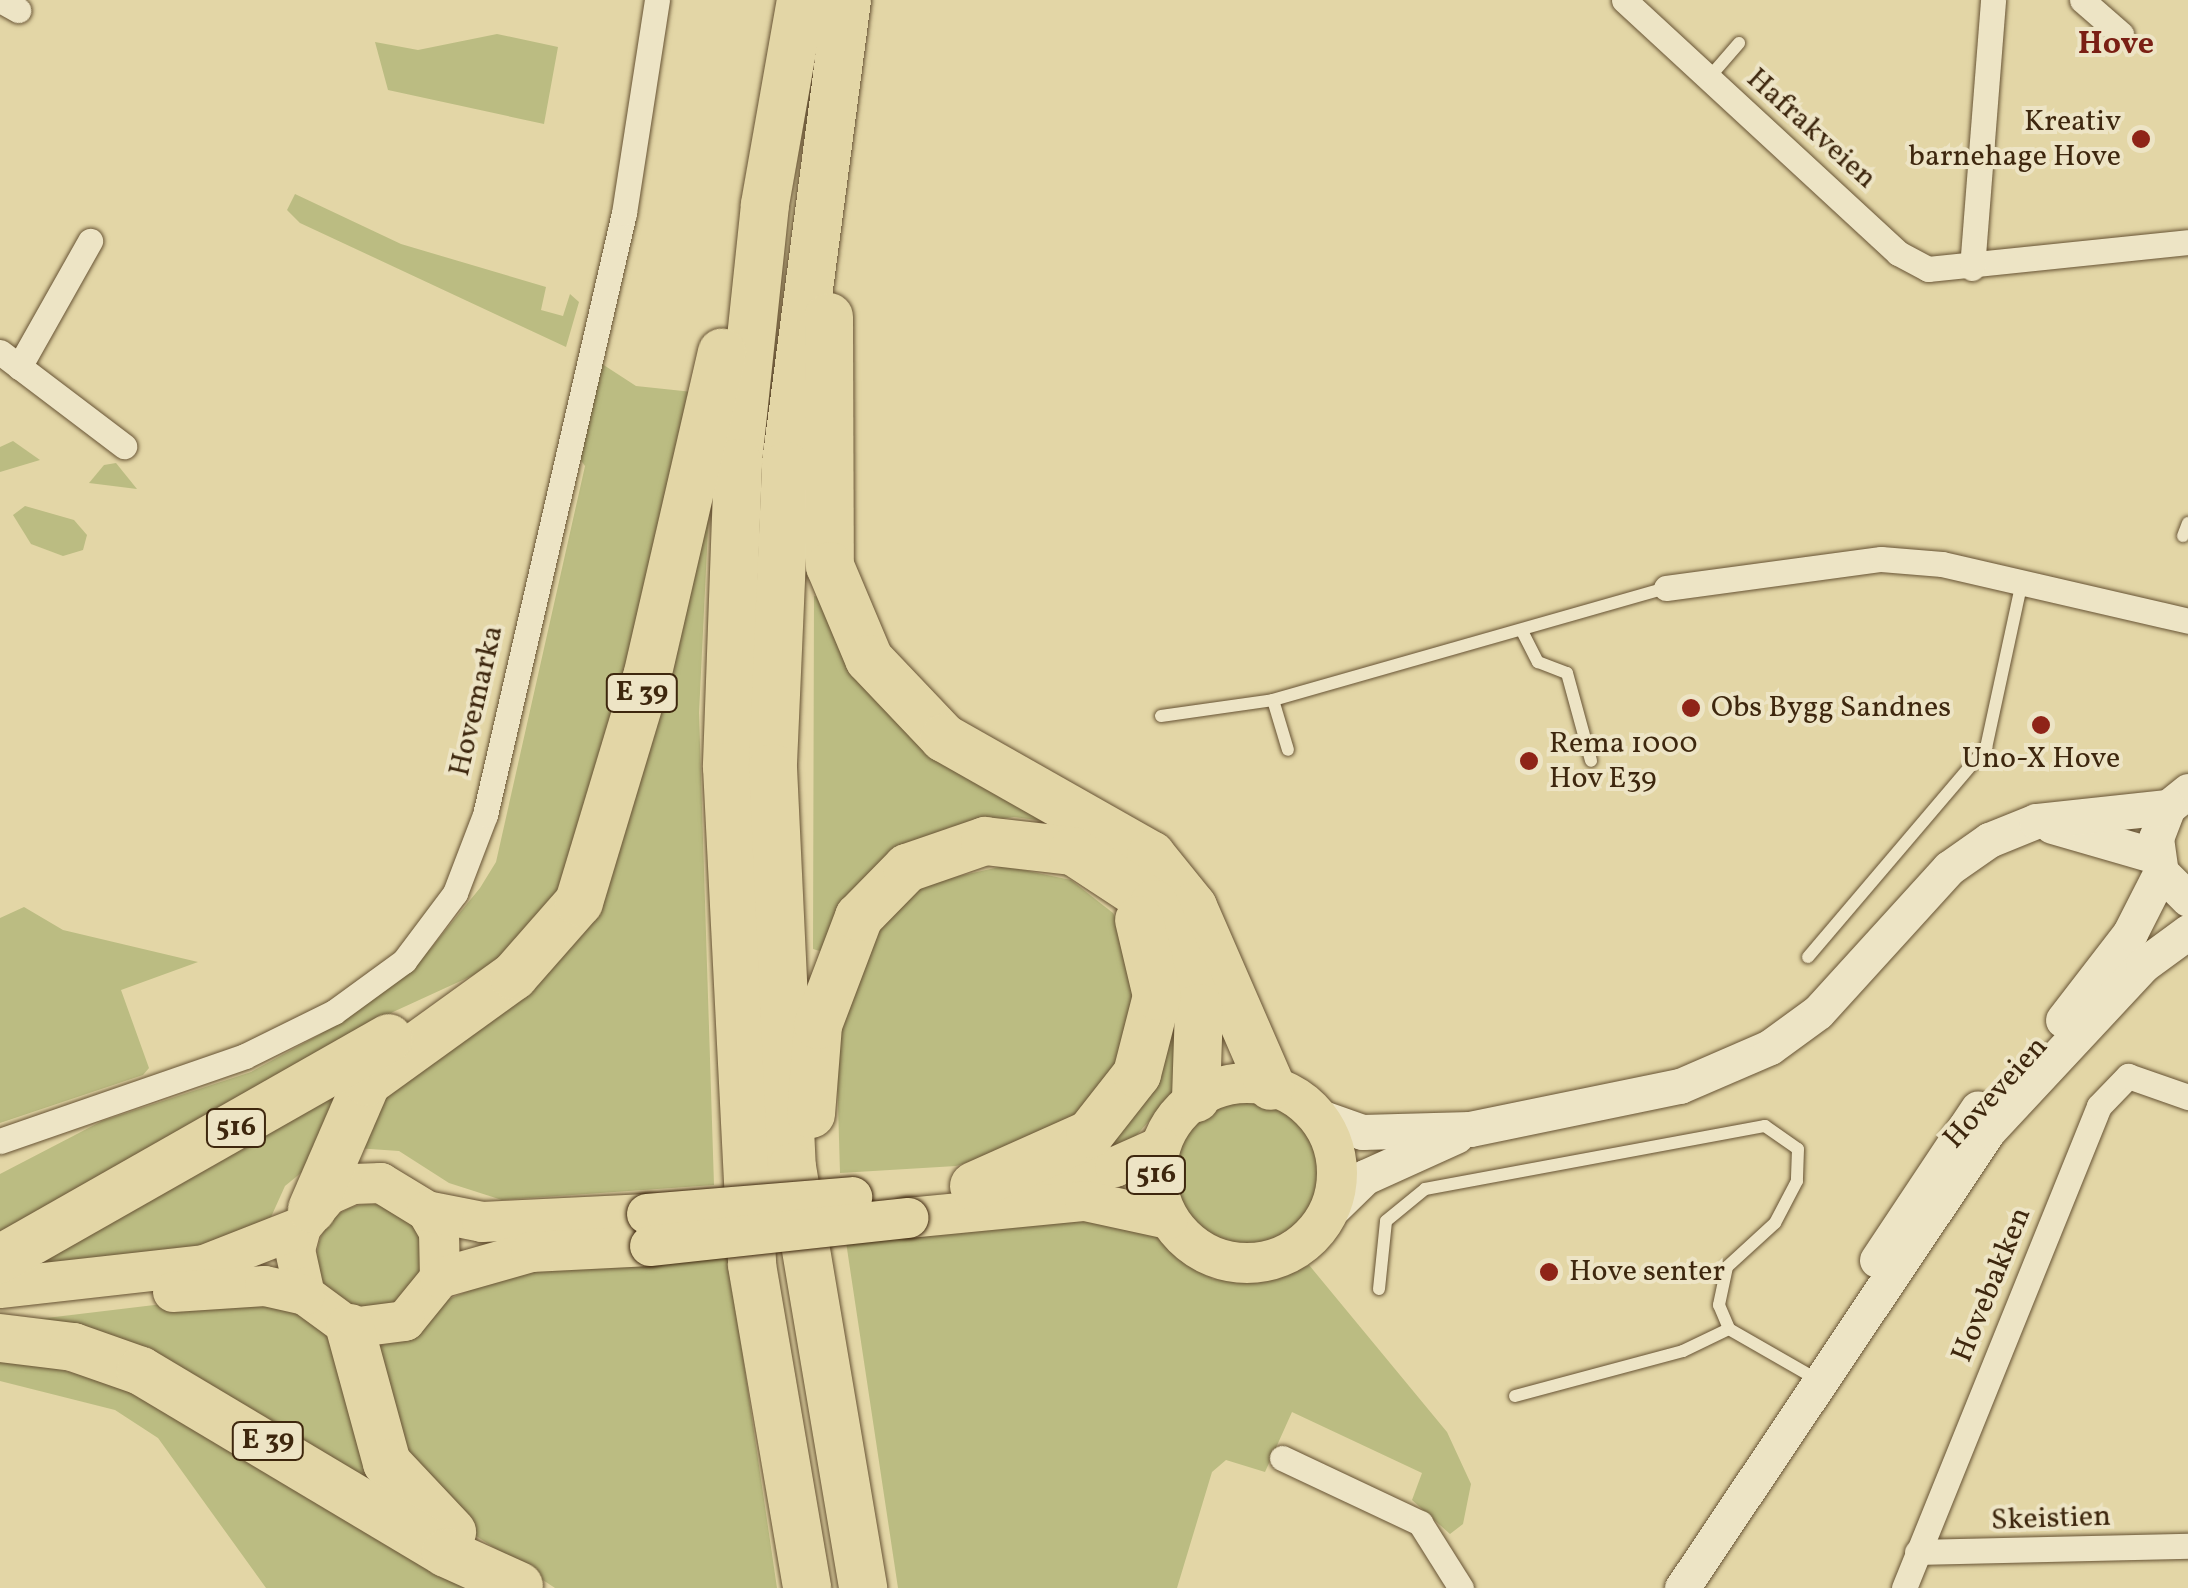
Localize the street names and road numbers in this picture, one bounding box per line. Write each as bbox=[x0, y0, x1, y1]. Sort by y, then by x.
street label: Hafrakveien bbox=[1739, 61, 1883, 197]
street label: Hovemarka bbox=[442, 622, 512, 780]
road number: E 39 bbox=[604, 670, 680, 716]
street label: Hoveveien bbox=[1936, 1029, 2056, 1157]
road number: 516 bbox=[204, 1105, 268, 1151]
road number: 516 bbox=[1124, 1152, 1188, 1198]
street label: Hovebakken bbox=[1945, 1202, 2039, 1368]
road number: E 39 bbox=[230, 1418, 306, 1464]
street label: Skeistien bbox=[1990, 1499, 2112, 1539]

